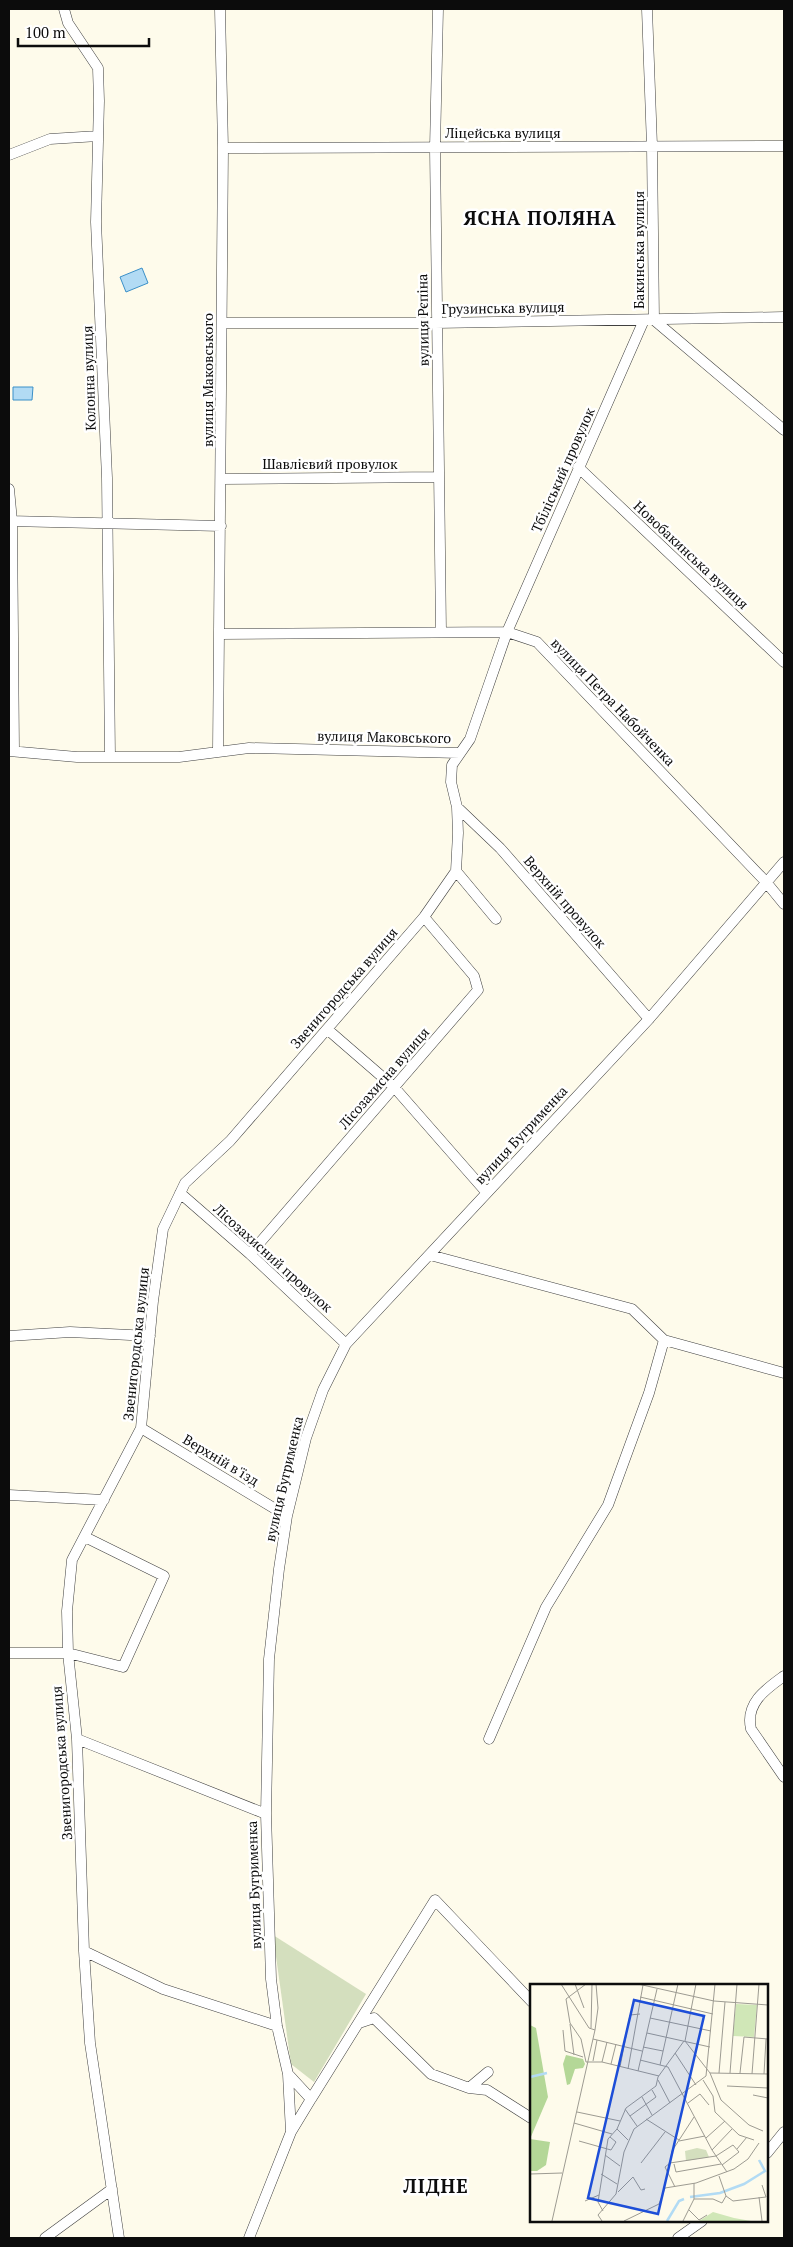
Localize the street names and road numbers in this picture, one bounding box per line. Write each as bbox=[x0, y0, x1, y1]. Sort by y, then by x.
street label: Ліцейська вулиця bbox=[444, 123, 561, 142]
street label: Бакинська вулиця bbox=[629, 191, 648, 309]
street label: вулиця Рєпіна bbox=[412, 273, 433, 367]
street label: Грузинська вулиця bbox=[441, 297, 565, 318]
street label: вулиця Маковського bbox=[198, 313, 217, 447]
street label: Колонна вулиця bbox=[77, 325, 100, 431]
street label: Тбіліський провулок bbox=[526, 404, 599, 535]
street label: Шавлієвий провулок bbox=[262, 454, 398, 473]
street label: Новобакинська вулиця bbox=[630, 496, 753, 613]
street label: вулиця Петра Набойченка bbox=[547, 633, 680, 770]
street label: вулиця Маковського bbox=[317, 726, 451, 747]
street label: Верхній провулок bbox=[520, 851, 611, 952]
street label: Звенигородська вулиця bbox=[286, 923, 401, 1052]
street label: Лісозахисна вулиця bbox=[334, 1023, 433, 1133]
street label: вулиця Бугрименка bbox=[470, 1081, 571, 1188]
street label: Лісозахисний провулок bbox=[209, 1198, 337, 1316]
street label: Звенигородська вулиця bbox=[118, 1266, 153, 1422]
street label: вулиця Бугрименка bbox=[260, 1414, 307, 1544]
street label: Верхній в'їзд bbox=[180, 1429, 263, 1490]
street label: Звенигородська вулиця bbox=[47, 1685, 76, 1841]
street label: вулиця Бугрименка bbox=[242, 1821, 265, 1949]

